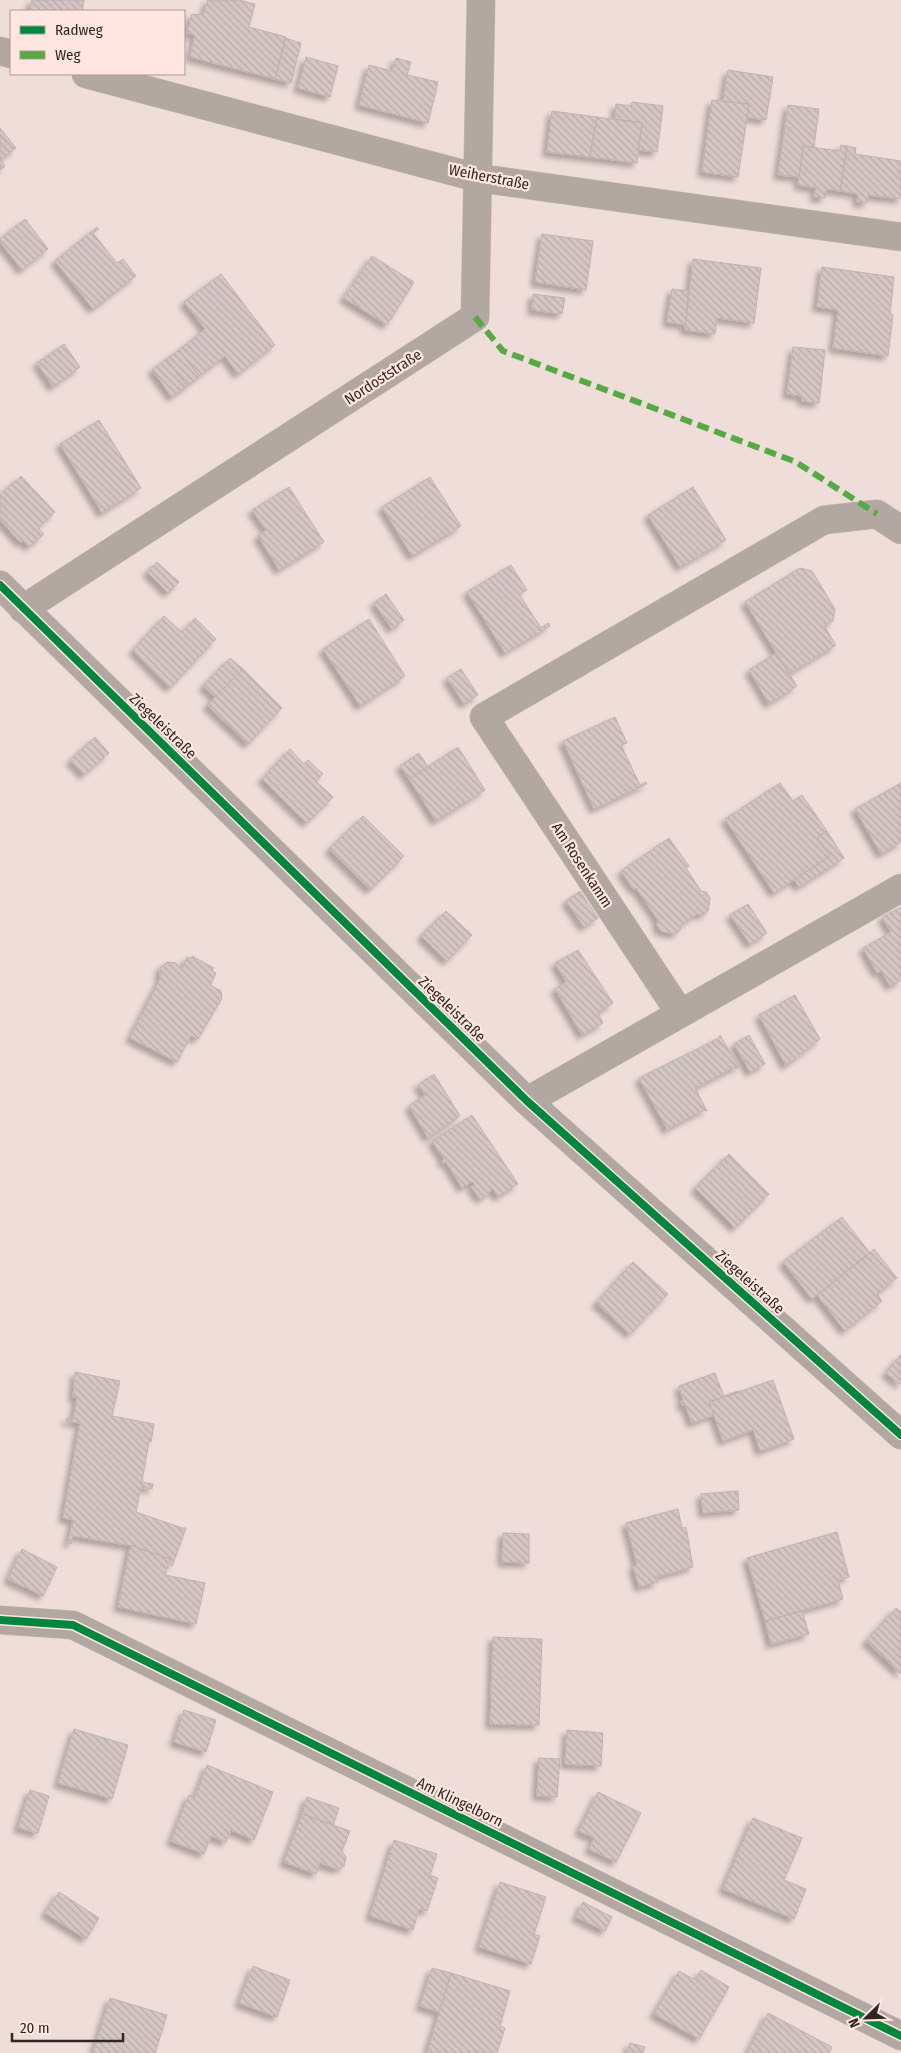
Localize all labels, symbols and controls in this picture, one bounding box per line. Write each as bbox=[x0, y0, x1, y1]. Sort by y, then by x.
legend bbox=[10, 10, 185, 75]
text: Radweg bbox=[55, 21, 103, 39]
text: Weg bbox=[55, 46, 81, 64]
street label: Weiherstraße bbox=[447, 160, 531, 194]
street label: Nordoststraße bbox=[341, 346, 425, 408]
street label: Ziegeleistraße bbox=[126, 690, 200, 762]
street label: Am Rosenkamm bbox=[548, 819, 616, 911]
street label: Ziegeleistraße bbox=[415, 973, 489, 1045]
street label: Ziegeleistraße bbox=[712, 1246, 788, 1318]
street label: Am Klingelborn bbox=[414, 1773, 506, 1831]
north arrow bbox=[841, 1993, 891, 2043]
scale bar bbox=[12, 2010, 124, 2042]
text: N bbox=[845, 2016, 864, 2030]
text: 20 m bbox=[20, 2019, 50, 2037]

